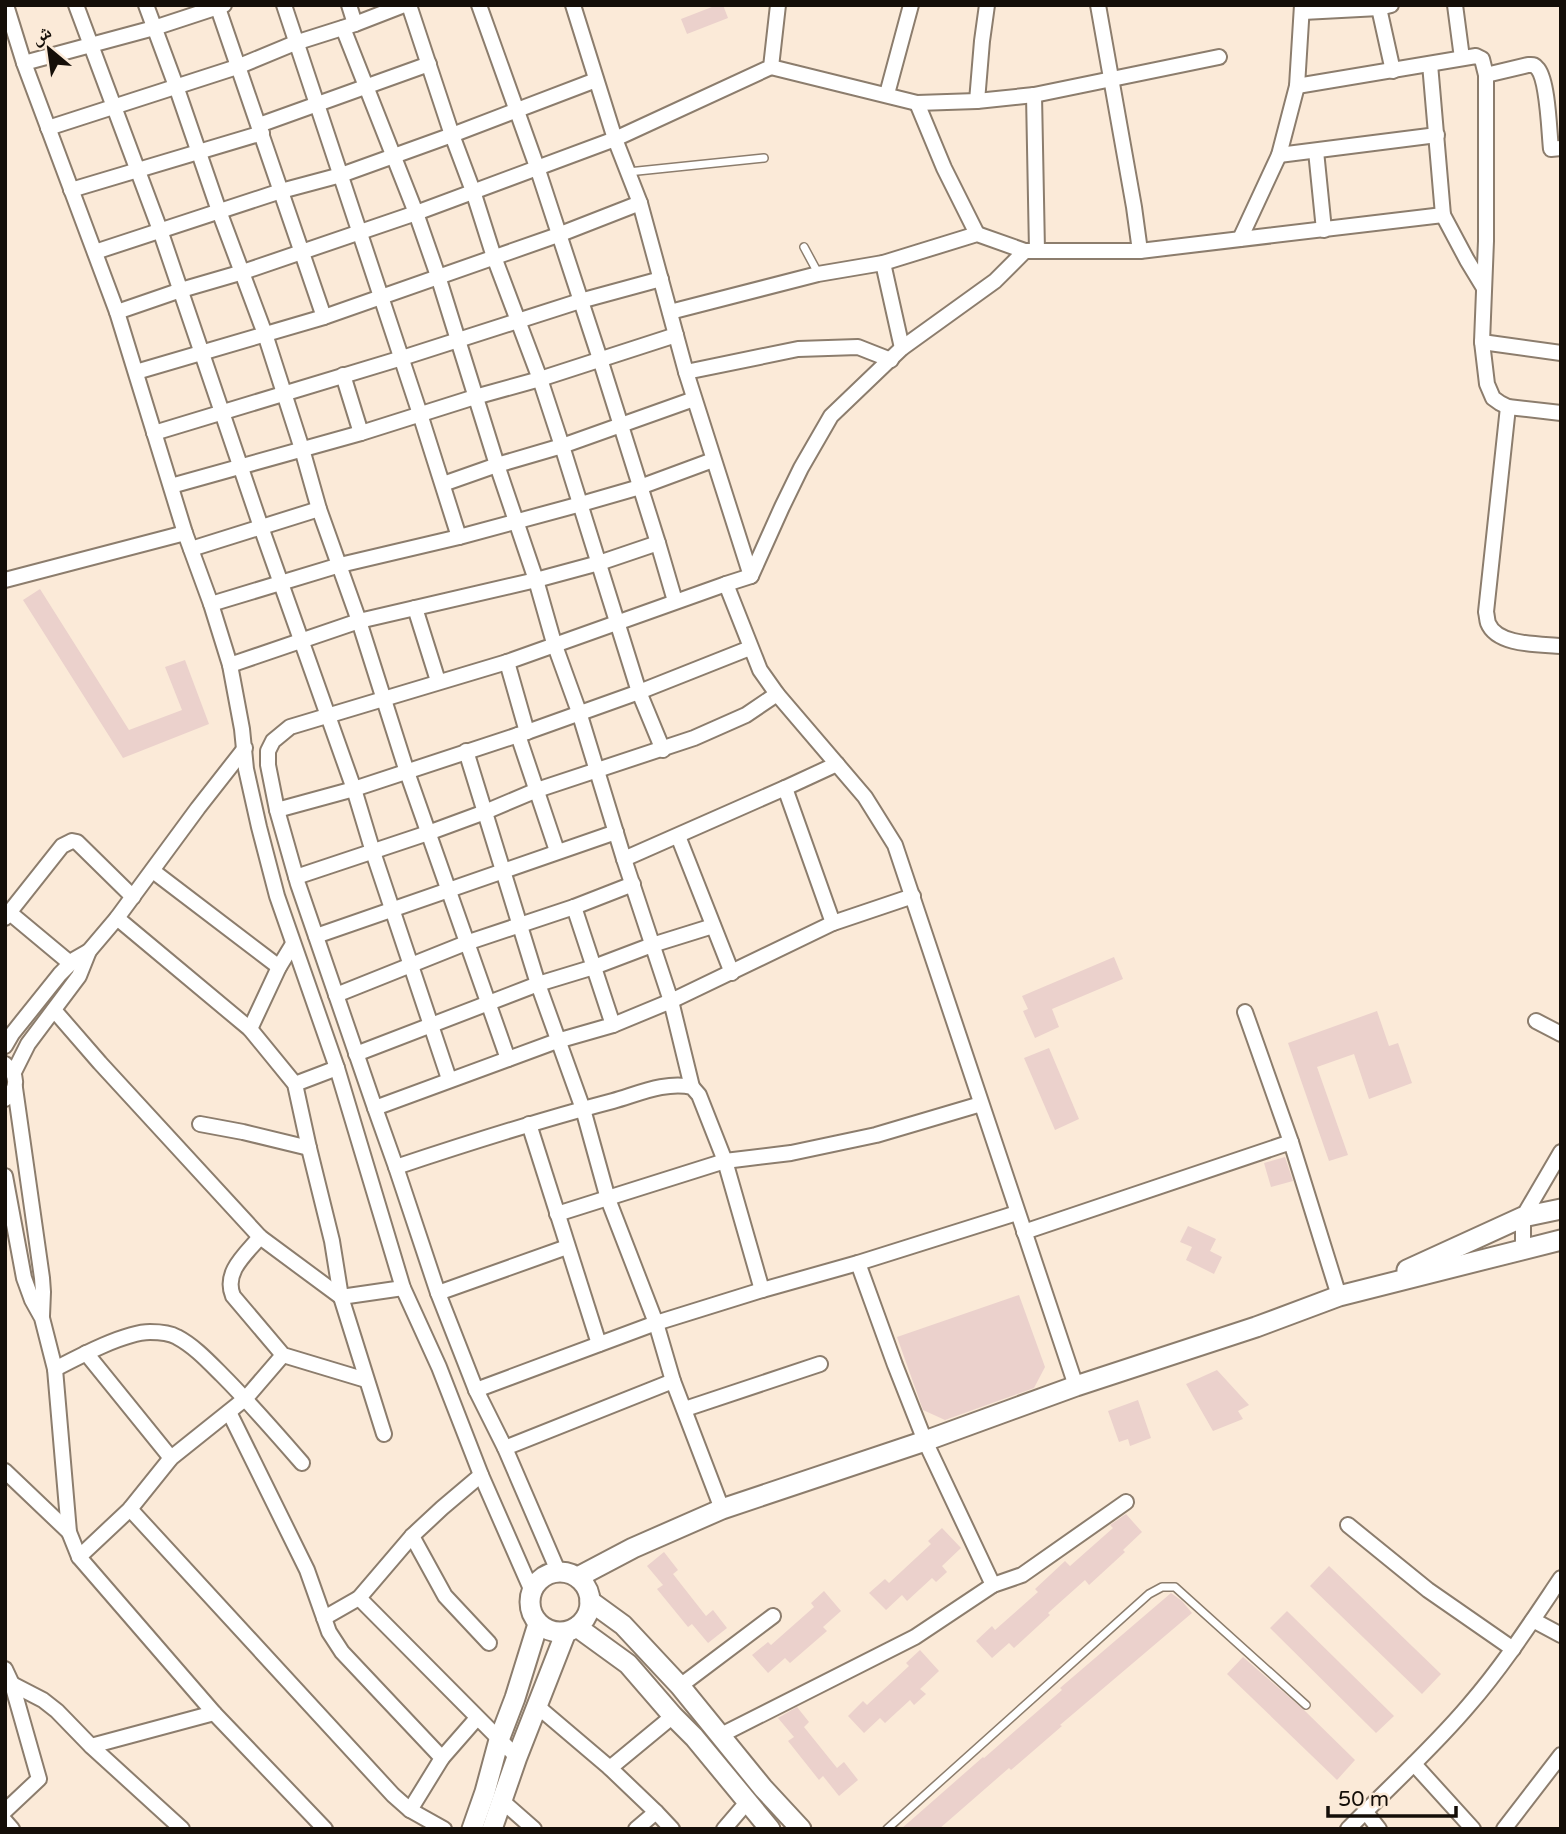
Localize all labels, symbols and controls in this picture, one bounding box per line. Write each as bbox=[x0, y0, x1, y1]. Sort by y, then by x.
north arrow bbox=[14, 14, 84, 84]
text: ش bbox=[27, 20, 55, 50]
scale bar bbox=[1328, 1774, 1456, 1818]
text: 50 m bbox=[1338, 1787, 1389, 1812]

